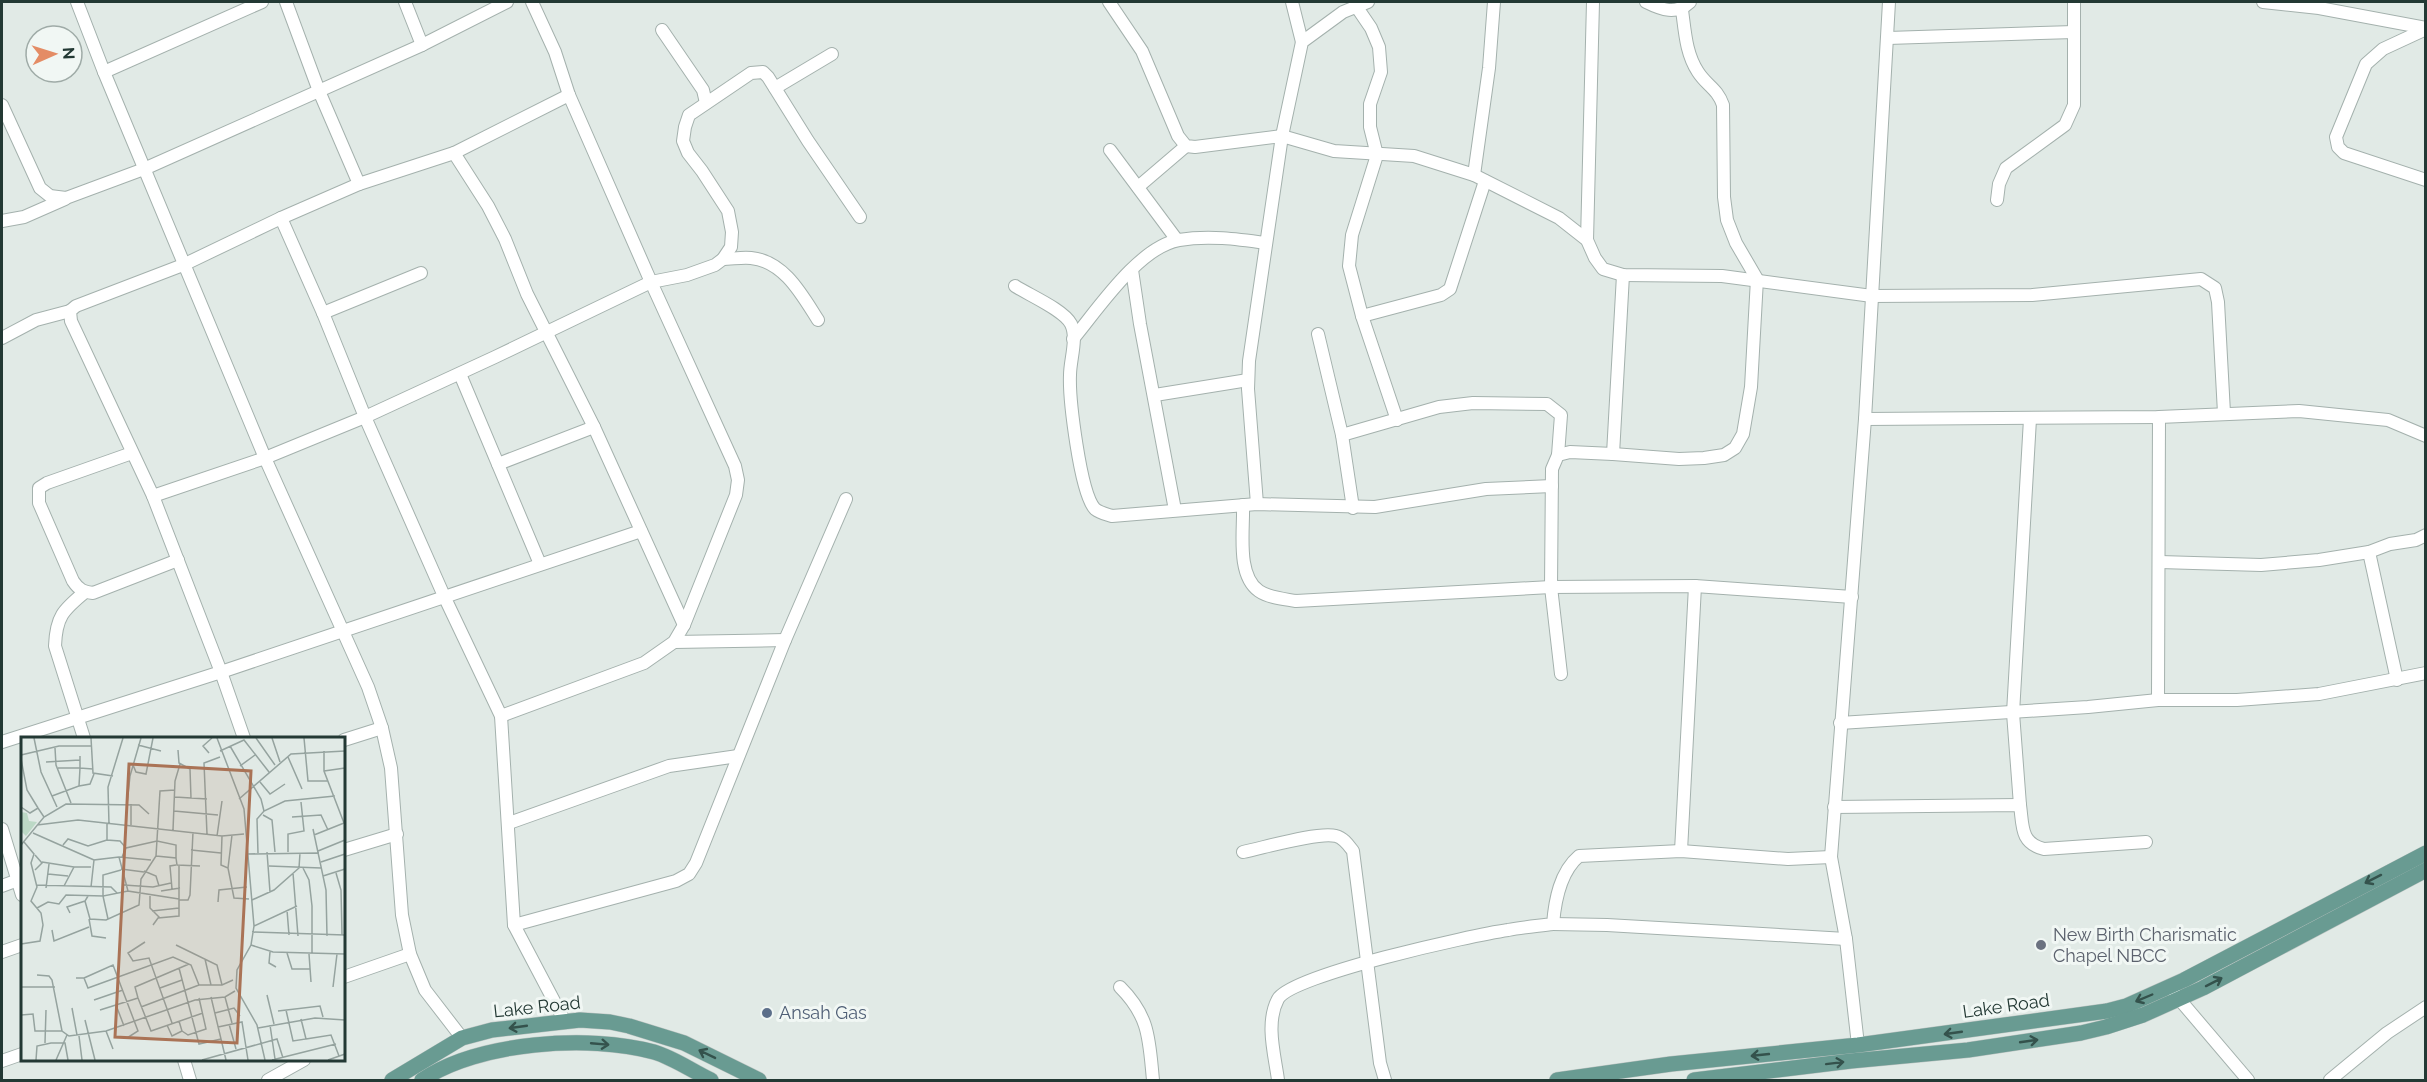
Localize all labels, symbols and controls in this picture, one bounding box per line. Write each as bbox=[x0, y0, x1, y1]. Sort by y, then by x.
north arrow bbox=[24, 24, 84, 84]
text: N bbox=[59, 47, 78, 60]
inset map bbox=[21, 737, 345, 1061]
one-way arrow bbox=[2365, 874, 2383, 885]
place label: New Birth Charismatic Chapel NBCC bbox=[2053, 924, 2237, 966]
marker: New Birth Charismatic Chapel NBCC bbox=[2034, 938, 2048, 952]
one-way arrow bbox=[2204, 976, 2222, 987]
street label: Lake Road bbox=[1961, 989, 2051, 1022]
street label: Lake Road bbox=[492, 991, 582, 1022]
one-way arrow bbox=[2136, 993, 2154, 1004]
place label: Ansah Gas bbox=[779, 1002, 867, 1023]
marker: Ansah Gas bbox=[760, 1006, 774, 1020]
one-way arrow bbox=[508, 1021, 528, 1032]
one-way arrow bbox=[1944, 1027, 1964, 1038]
one-way arrow bbox=[2019, 1035, 2039, 1046]
one-way arrow bbox=[589, 1039, 609, 1050]
one-way arrow bbox=[698, 1047, 716, 1059]
one-way arrow bbox=[1750, 1050, 1770, 1061]
one-way arrow bbox=[1825, 1057, 1845, 1068]

